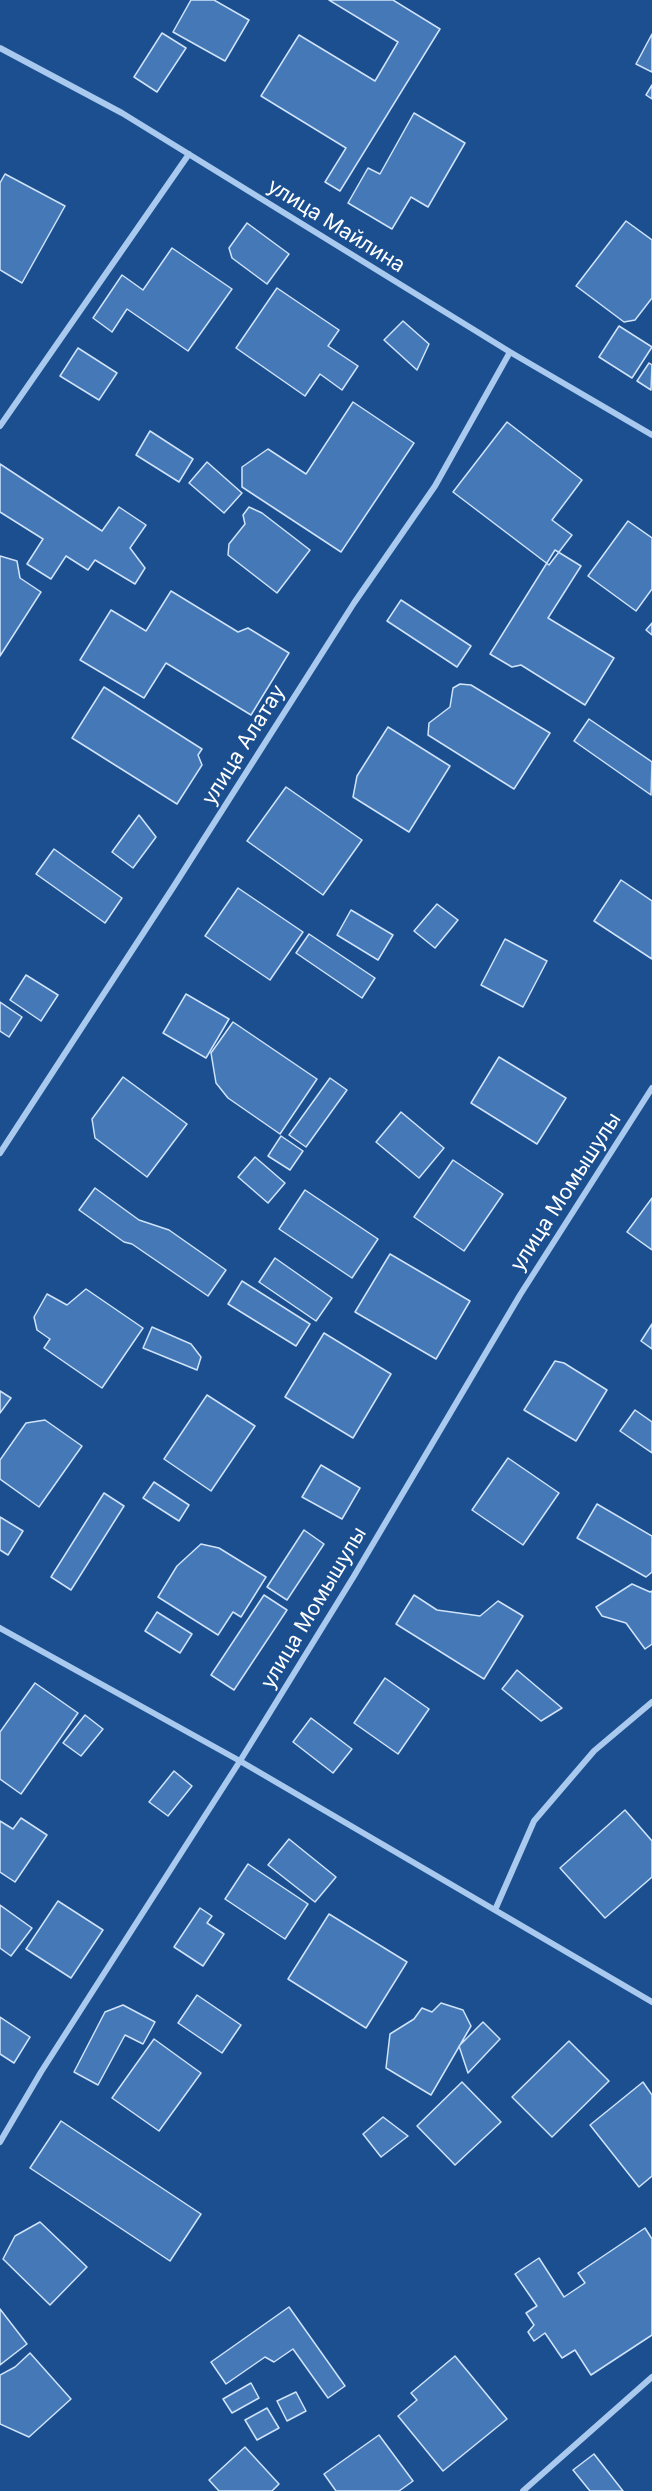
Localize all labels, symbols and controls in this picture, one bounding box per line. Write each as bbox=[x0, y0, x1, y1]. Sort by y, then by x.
street label: улица Майлина bbox=[263, 174, 409, 278]
street label: улица Алатау bbox=[197, 680, 291, 810]
street label: улица Момышулы bbox=[505, 1108, 627, 1276]
street label: улица Момышулы bbox=[256, 1523, 372, 1693]

